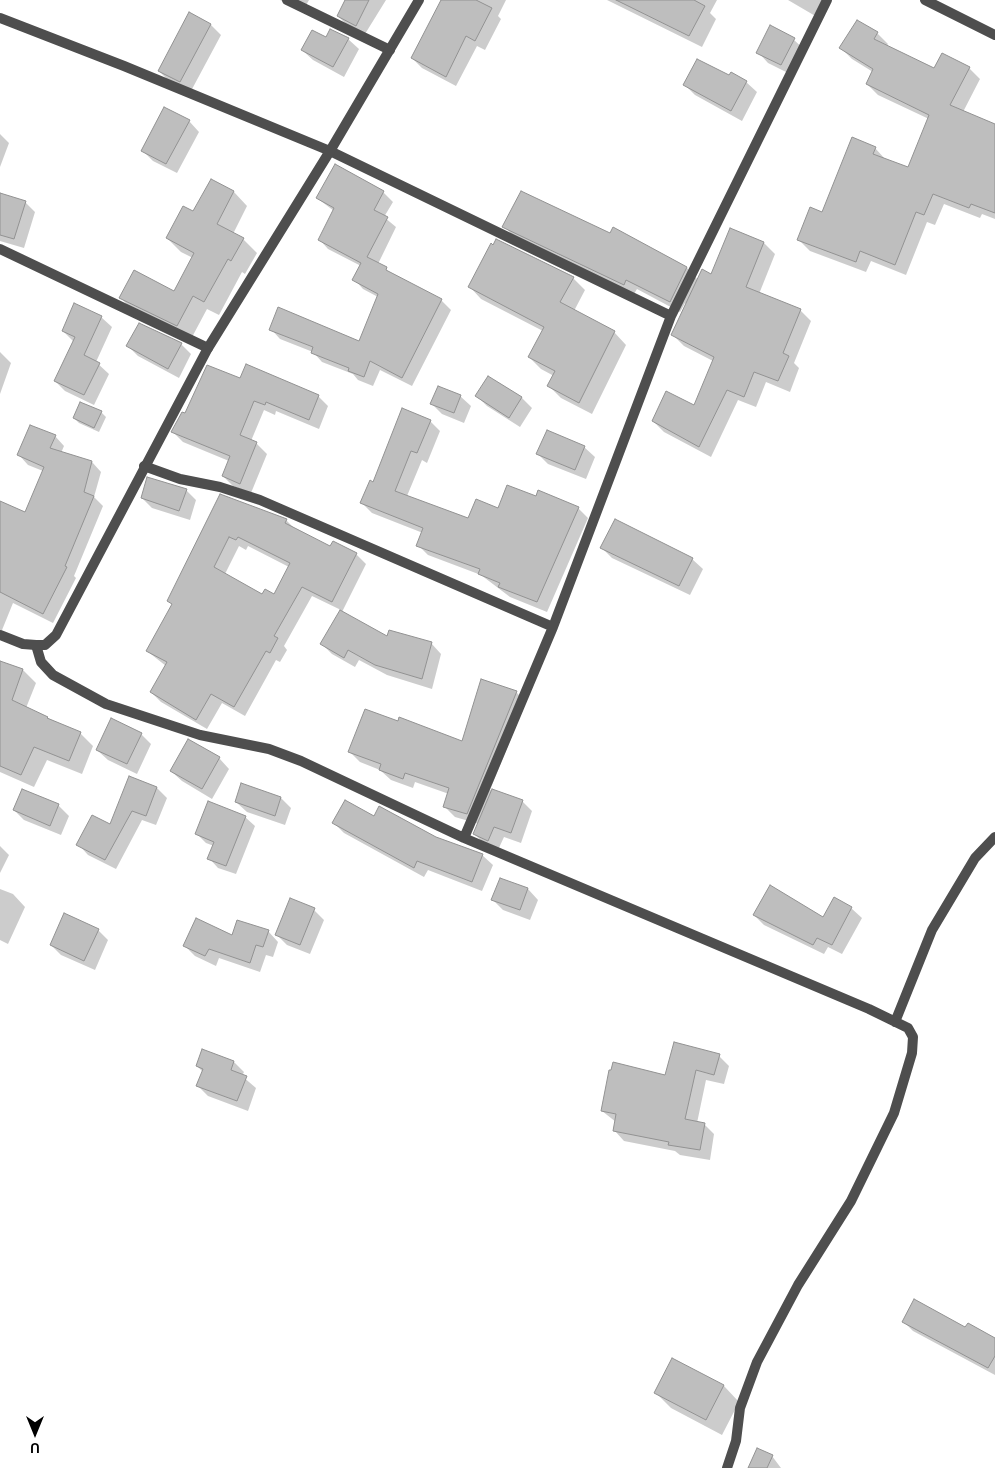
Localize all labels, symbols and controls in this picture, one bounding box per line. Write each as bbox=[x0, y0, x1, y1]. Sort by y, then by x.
north arrow bbox=[10, 1408, 60, 1458]
text: U bbox=[30, 1439, 40, 1457]

